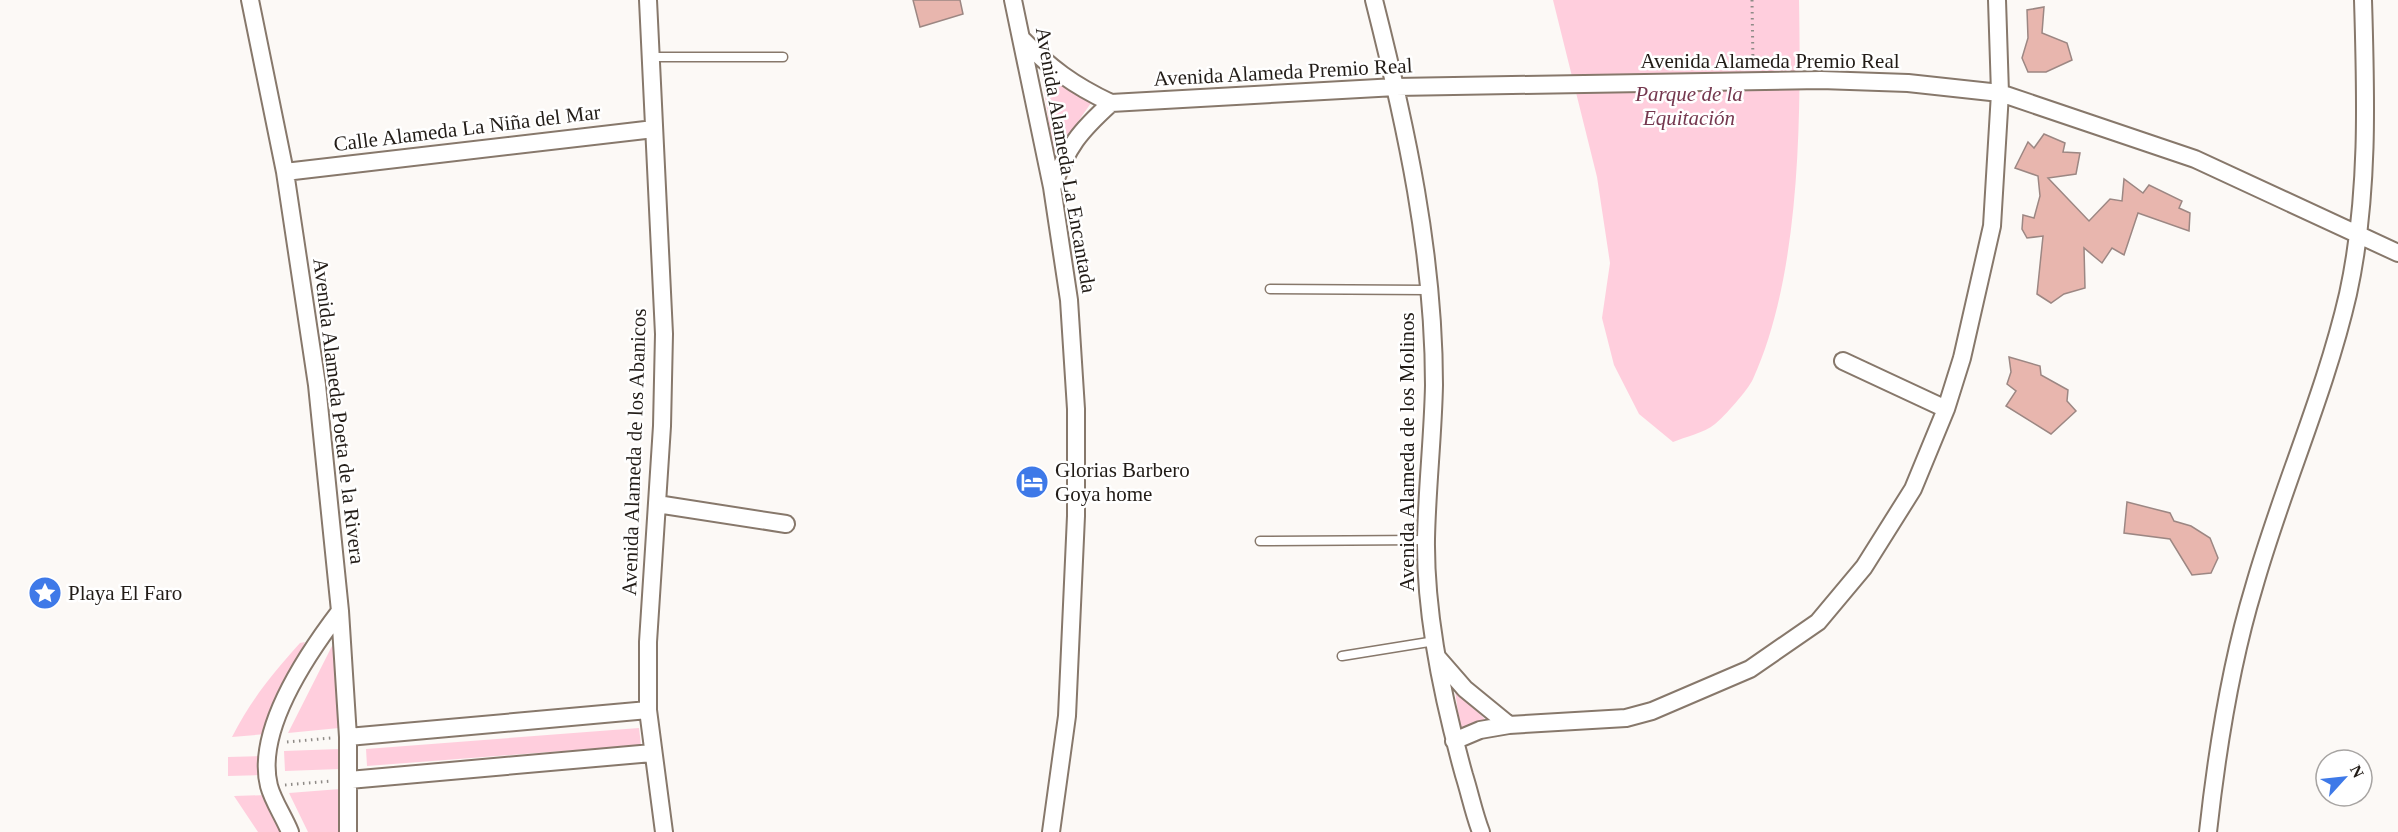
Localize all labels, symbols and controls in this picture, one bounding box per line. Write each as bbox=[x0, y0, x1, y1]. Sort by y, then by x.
street label: Avenida Alameda La Encantada bbox=[1031, 25, 1101, 295]
street label: Avenida Alameda Premio Real bbox=[1640, 49, 1900, 73]
street label: Avenida Alameda Premio Real bbox=[1153, 53, 1413, 91]
park label: Parque de la Equitación bbox=[1634, 82, 1743, 130]
street label: Calle Alameda La Niña del Mar bbox=[332, 100, 602, 156]
street label: Avenida Alameda Poeta de la Rivera bbox=[308, 257, 370, 566]
street label: Avenida Alameda de los Abanicos bbox=[617, 308, 651, 596]
street label: Avenida Alameda de los Molinos bbox=[1395, 312, 1419, 592]
place label: Glorias Barbero Goya home bbox=[1055, 458, 1190, 506]
hotel icon: Glorias Barbero Goya home bbox=[1014, 464, 1050, 500]
place icon: Playa El Faro bbox=[27, 575, 63, 611]
place label: Playa El Faro bbox=[68, 581, 182, 605]
north arrow bbox=[2314, 748, 2374, 808]
text: N bbox=[2347, 762, 2367, 781]

